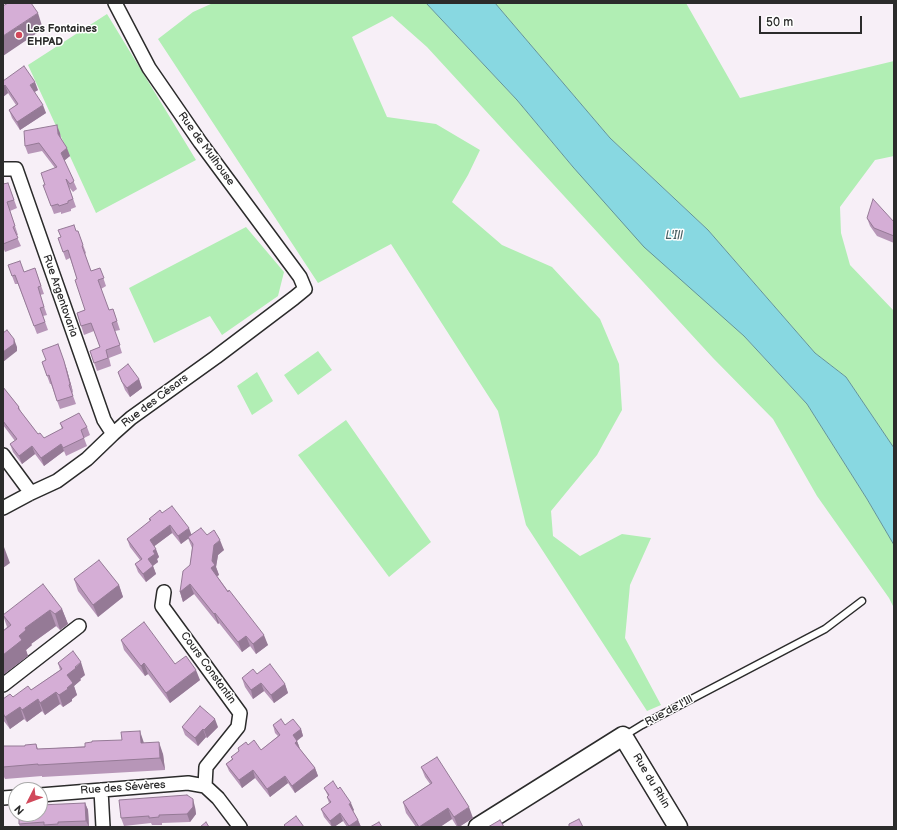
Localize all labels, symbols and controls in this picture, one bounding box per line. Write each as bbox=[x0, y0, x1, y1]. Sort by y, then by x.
scale bar bbox=[761, 8, 864, 34]
text: 50 m bbox=[766, 15, 793, 30]
place label: Les Fontaines EHPAD bbox=[27, 22, 97, 48]
marker: Les Fontaines EHPAD bbox=[14, 30, 24, 40]
street label: Rue de Mulhouse bbox=[175, 110, 237, 188]
water label: L'Ill bbox=[665, 229, 683, 243]
street label: Rue Argentovaria bbox=[40, 253, 80, 339]
street label: Rue des Césars bbox=[119, 372, 191, 430]
street label: Cours Constantin bbox=[177, 629, 239, 707]
street label: Rue de l'Ill bbox=[643, 693, 695, 729]
street label: Rue du Rhin bbox=[629, 751, 673, 811]
street label: Rue des Sévères bbox=[80, 778, 166, 798]
north arrow bbox=[8, 782, 48, 822]
text: N bbox=[12, 802, 27, 817]

